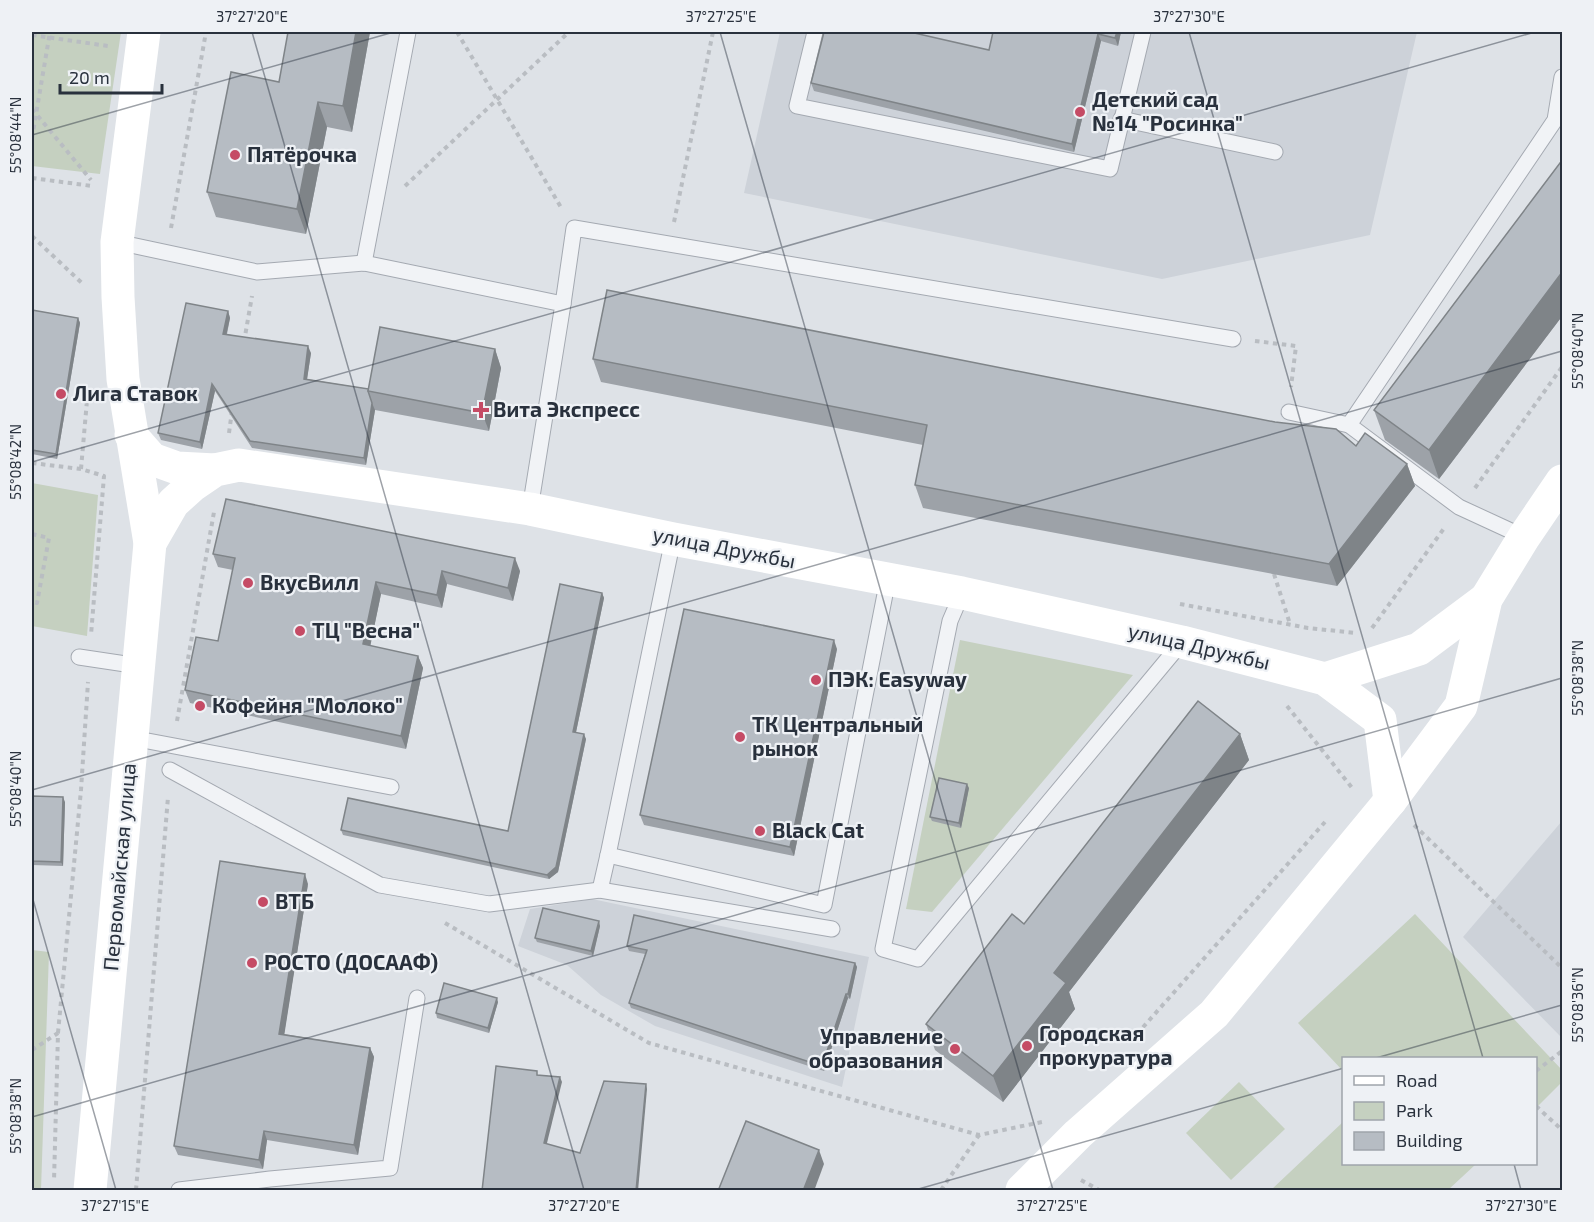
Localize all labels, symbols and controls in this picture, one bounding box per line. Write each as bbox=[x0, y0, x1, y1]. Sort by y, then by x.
text: 37°27'20"E bbox=[216, 7, 288, 25]
text: 37°27'25"E bbox=[686, 7, 756, 25]
text: 37°27'30"E bbox=[1153, 7, 1225, 25]
scale bar bbox=[60, 57, 162, 95]
text: 20 m bbox=[69, 66, 110, 88]
place label: Детский сад №14 "Росинка" bbox=[1092, 86, 1243, 135]
text: 55°08'44"N bbox=[6, 97, 24, 173]
marker: Детский сад №14 "Росинка" bbox=[1073, 105, 1087, 119]
place label: Пятёрочка bbox=[247, 141, 357, 166]
marker: Пятёрочка bbox=[228, 148, 242, 162]
text: 55°08'40"N bbox=[1568, 313, 1586, 389]
place label: Лига Ставок bbox=[73, 380, 198, 405]
marker: Лига Ставок bbox=[54, 387, 68, 401]
place label: Вита Экспресс bbox=[493, 396, 640, 421]
marker: Вита Экспресс bbox=[474, 403, 488, 417]
text: 55°08'42"N bbox=[6, 424, 24, 500]
street label: улица Дружбы bbox=[651, 520, 798, 574]
place label: ВкусВилл bbox=[260, 569, 359, 594]
marker: ВкусВилл bbox=[241, 576, 255, 590]
place label: ТЦ "Весна" bbox=[312, 617, 420, 642]
street label: улица Дружбы bbox=[1126, 617, 1273, 675]
marker: ТЦ "Весна" bbox=[293, 624, 307, 638]
text: 55°08'38"N bbox=[1568, 640, 1586, 716]
place label: ПЭК: Easyway bbox=[828, 666, 967, 692]
marker: ПЭК: Easyway bbox=[809, 673, 823, 687]
place label: Кофейня "Молоко" bbox=[212, 692, 403, 717]
marker: Кофейня "Молоко" bbox=[193, 699, 207, 713]
place label: ТК Центральный рынок bbox=[752, 711, 923, 760]
marker: ТК Центральный рынок bbox=[733, 730, 747, 744]
text: 55°08'40"N bbox=[6, 751, 24, 827]
street label: Первомайская улица bbox=[97, 762, 141, 972]
place label: Black Cat bbox=[772, 817, 864, 842]
marker: Black Cat bbox=[753, 824, 767, 838]
place label: ВТБ bbox=[275, 888, 314, 913]
marker: ВТБ bbox=[256, 895, 270, 909]
place label: РОСТО (ДОСААФ) bbox=[264, 949, 438, 974]
marker: РОСТО (ДОСААФ) bbox=[245, 956, 259, 970]
text: 55°08'36"N bbox=[1568, 967, 1586, 1043]
place label: Городская прокуратура bbox=[1039, 1020, 1173, 1069]
place label: Управление образования bbox=[809, 1023, 943, 1072]
marker: Городская прокуратура bbox=[1020, 1039, 1034, 1053]
marker: Управление образования bbox=[948, 1042, 962, 1056]
legend bbox=[1342, 1057, 1537, 1165]
text: Road bbox=[1396, 1069, 1437, 1091]
text: 55°08'38"N bbox=[6, 1078, 24, 1154]
text: Park bbox=[1396, 1099, 1433, 1121]
text: Building bbox=[1396, 1129, 1463, 1151]
text: 37°27'15"E bbox=[81, 1196, 149, 1214]
text: 37°27'20"E bbox=[548, 1196, 620, 1214]
text: 37°27'25"E bbox=[1017, 1196, 1087, 1214]
text: 37°27'30"E bbox=[1485, 1196, 1557, 1214]

